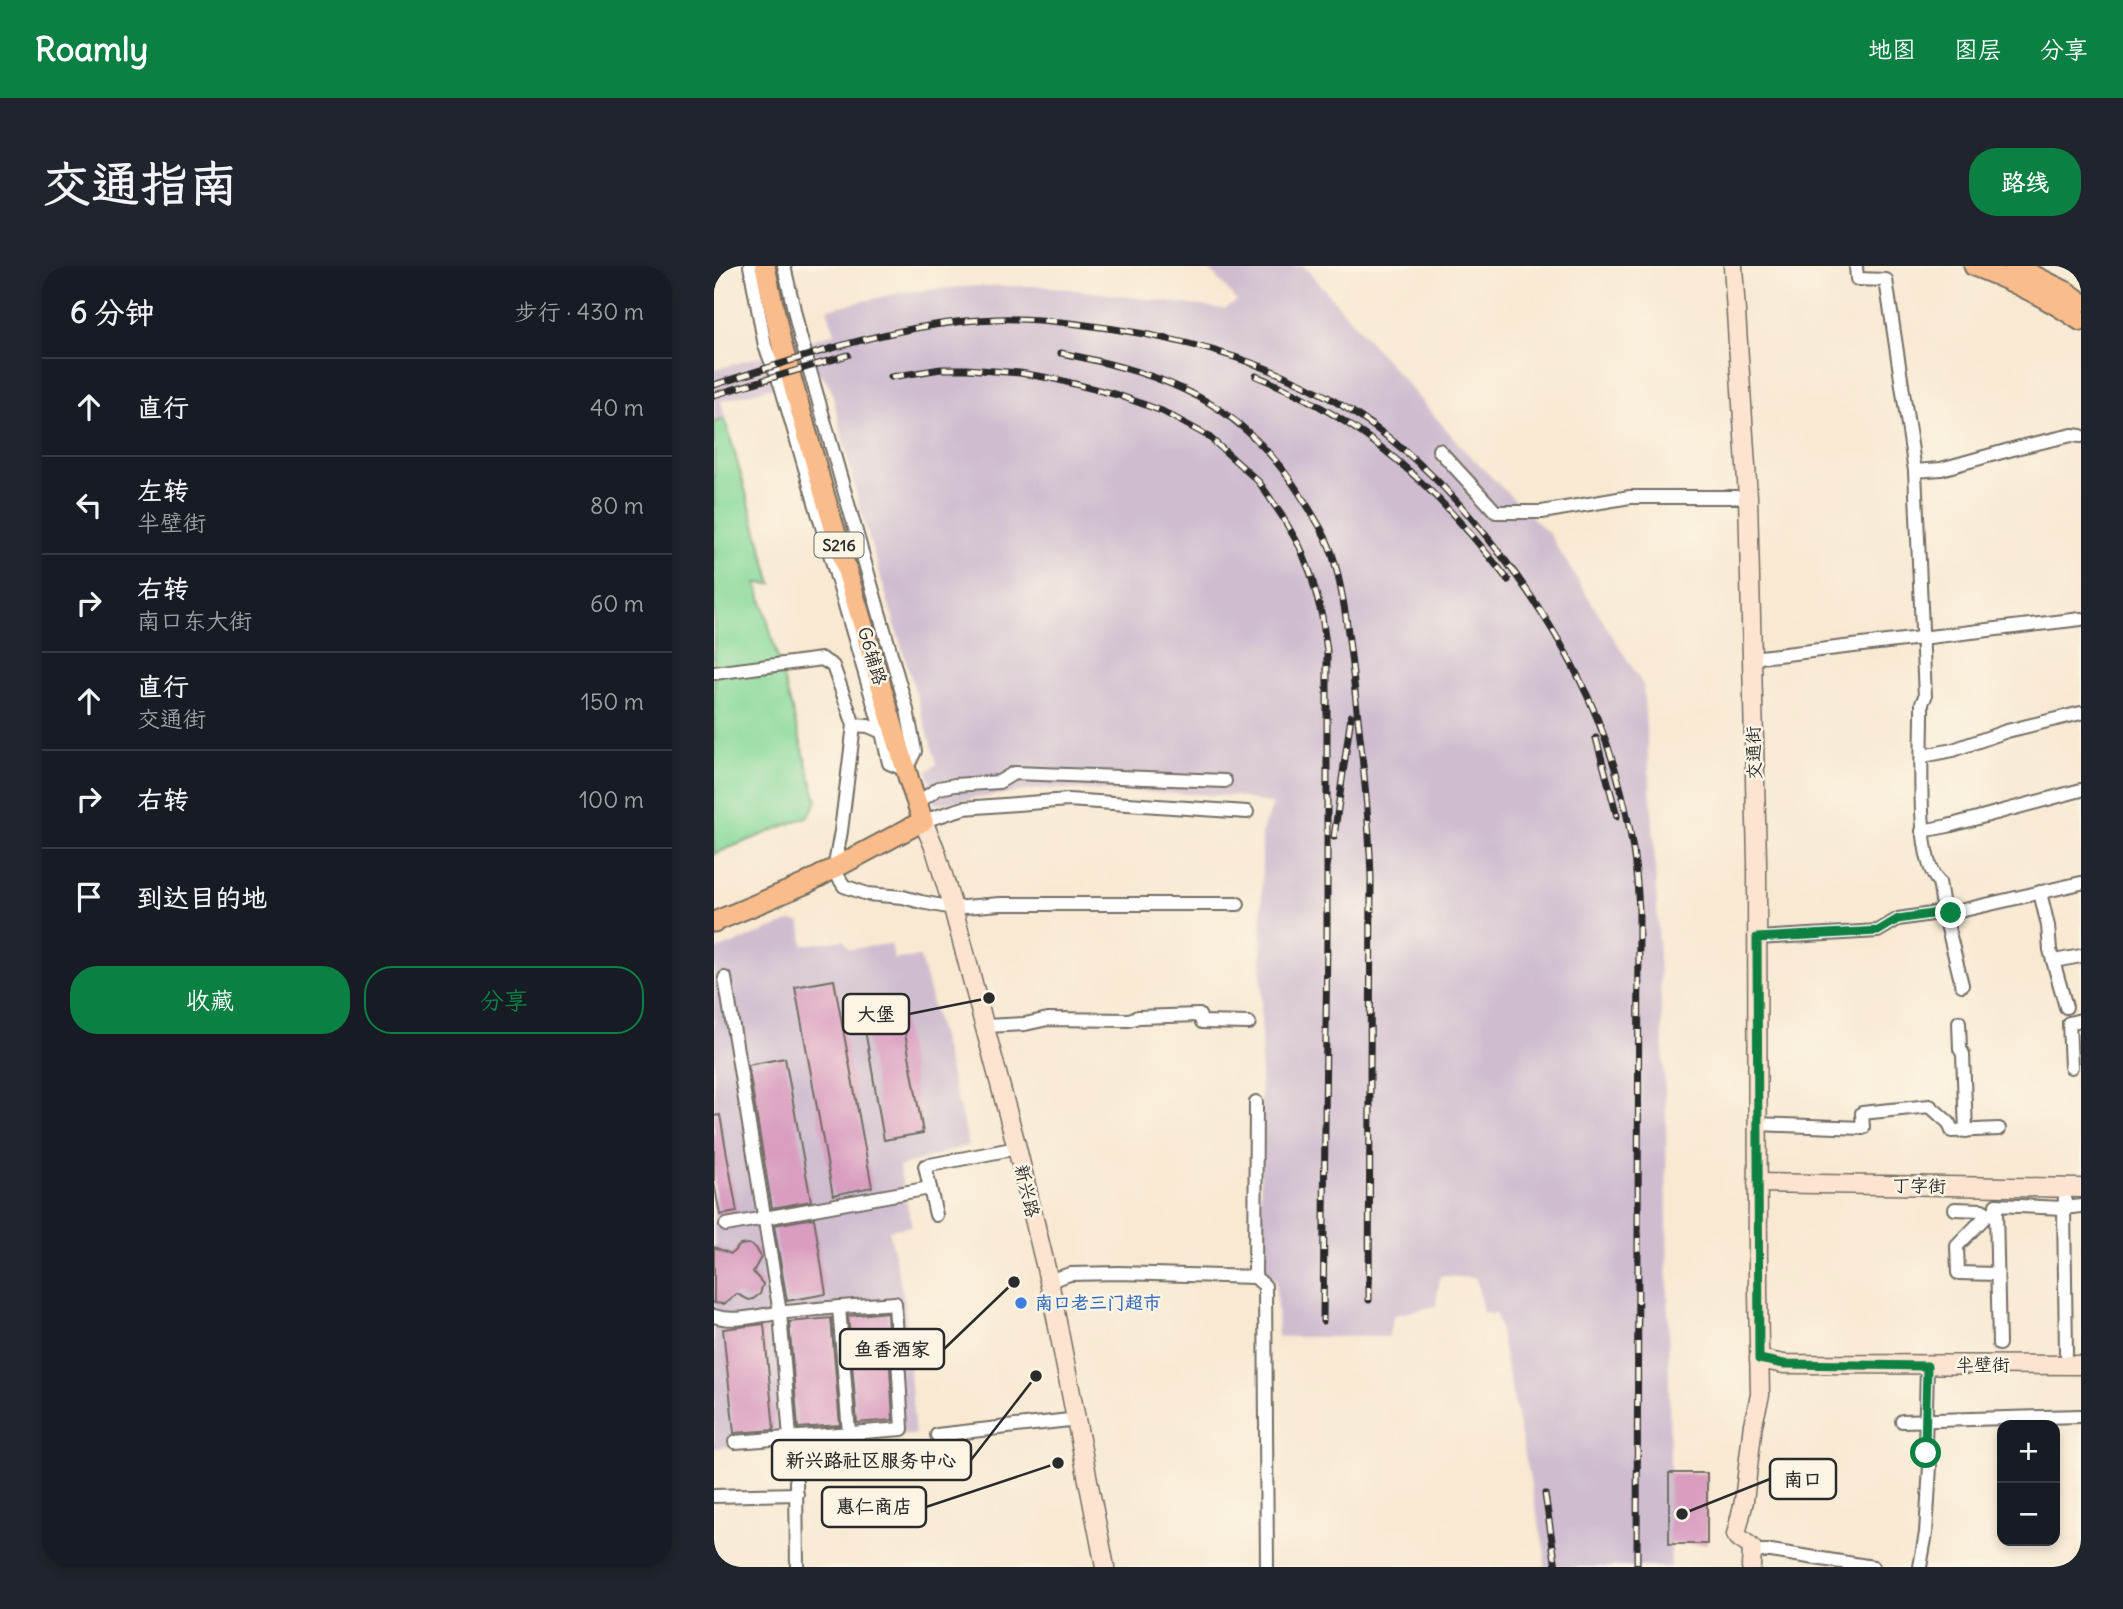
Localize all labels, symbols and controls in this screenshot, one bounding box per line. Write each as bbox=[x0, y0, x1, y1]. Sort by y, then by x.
text: Roamly bbox=[35, 28, 148, 70]
text: 地图 bbox=[1868, 34, 1916, 64]
text: 图层 bbox=[1954, 34, 2002, 64]
text: 分享 bbox=[2040, 34, 2088, 64]
button: 路线 bbox=[1969, 148, 2081, 216]
text: 交通指南 bbox=[42, 153, 238, 214]
text: 6 分钟 bbox=[70, 293, 154, 331]
text: 步行 · 430 m bbox=[515, 297, 644, 326]
icon: ahead bbox=[70, 388, 108, 426]
text: 直行 bbox=[137, 391, 189, 424]
text: 40 m bbox=[590, 393, 644, 422]
text: 左转 bbox=[137, 474, 189, 507]
icon: left bbox=[70, 486, 108, 524]
text: 80 m bbox=[590, 491, 644, 520]
text: 半壁街 bbox=[137, 508, 206, 537]
road number: S216 bbox=[814, 532, 864, 558]
text: 右转 bbox=[137, 572, 189, 605]
icon: right bbox=[70, 584, 108, 622]
text: 60 m bbox=[590, 589, 644, 618]
text: 南口东大街 bbox=[137, 606, 252, 635]
street label: G6辅路 bbox=[853, 624, 892, 688]
text: 直行 bbox=[137, 670, 189, 703]
icon: ahead bbox=[70, 682, 108, 720]
text: 150 m bbox=[581, 687, 644, 716]
text: 交通街 bbox=[137, 704, 206, 733]
street label: 交通街 bbox=[1741, 726, 1766, 780]
icon: right bbox=[70, 780, 108, 818]
text: 右转 bbox=[137, 783, 189, 816]
text: 100 m bbox=[579, 785, 644, 814]
icon: arrive bbox=[70, 878, 108, 916]
text: 到达目的地 bbox=[137, 881, 267, 914]
route end bbox=[1935, 897, 1966, 928]
button: 收藏 bbox=[70, 966, 350, 1034]
button: 分享 bbox=[364, 966, 644, 1034]
callout: 大堡 bbox=[843, 994, 909, 1034]
text: 大堡 bbox=[857, 1002, 895, 1026]
street label: 新兴路 bbox=[1010, 1162, 1045, 1220]
street label: 丁字街 bbox=[1892, 1174, 1946, 1197]
place label: 南口老三门超市 bbox=[1035, 1291, 1161, 1314]
marker: 南口老三门超市 bbox=[1013, 1295, 1029, 1311]
callout: 鱼香酒家 bbox=[840, 1329, 944, 1369]
text: 鱼香酒家 bbox=[854, 1337, 930, 1361]
street label: 半壁街 bbox=[1956, 1353, 2010, 1376]
map controls bbox=[1997, 1420, 2060, 1546]
button: + bbox=[1997, 1420, 2060, 1483]
route start bbox=[1910, 1437, 1941, 1468]
callout: 新兴路社区服务中心 bbox=[772, 1440, 971, 1480]
text: 新兴路社区服务中心 bbox=[785, 1448, 957, 1472]
callout: 南口 bbox=[1770, 1459, 1836, 1499]
text: 南口 bbox=[1784, 1467, 1822, 1491]
button: − bbox=[1997, 1483, 2060, 1546]
callout: 惠仁商店 bbox=[822, 1487, 926, 1527]
text: 惠仁商店 bbox=[836, 1494, 912, 1518]

